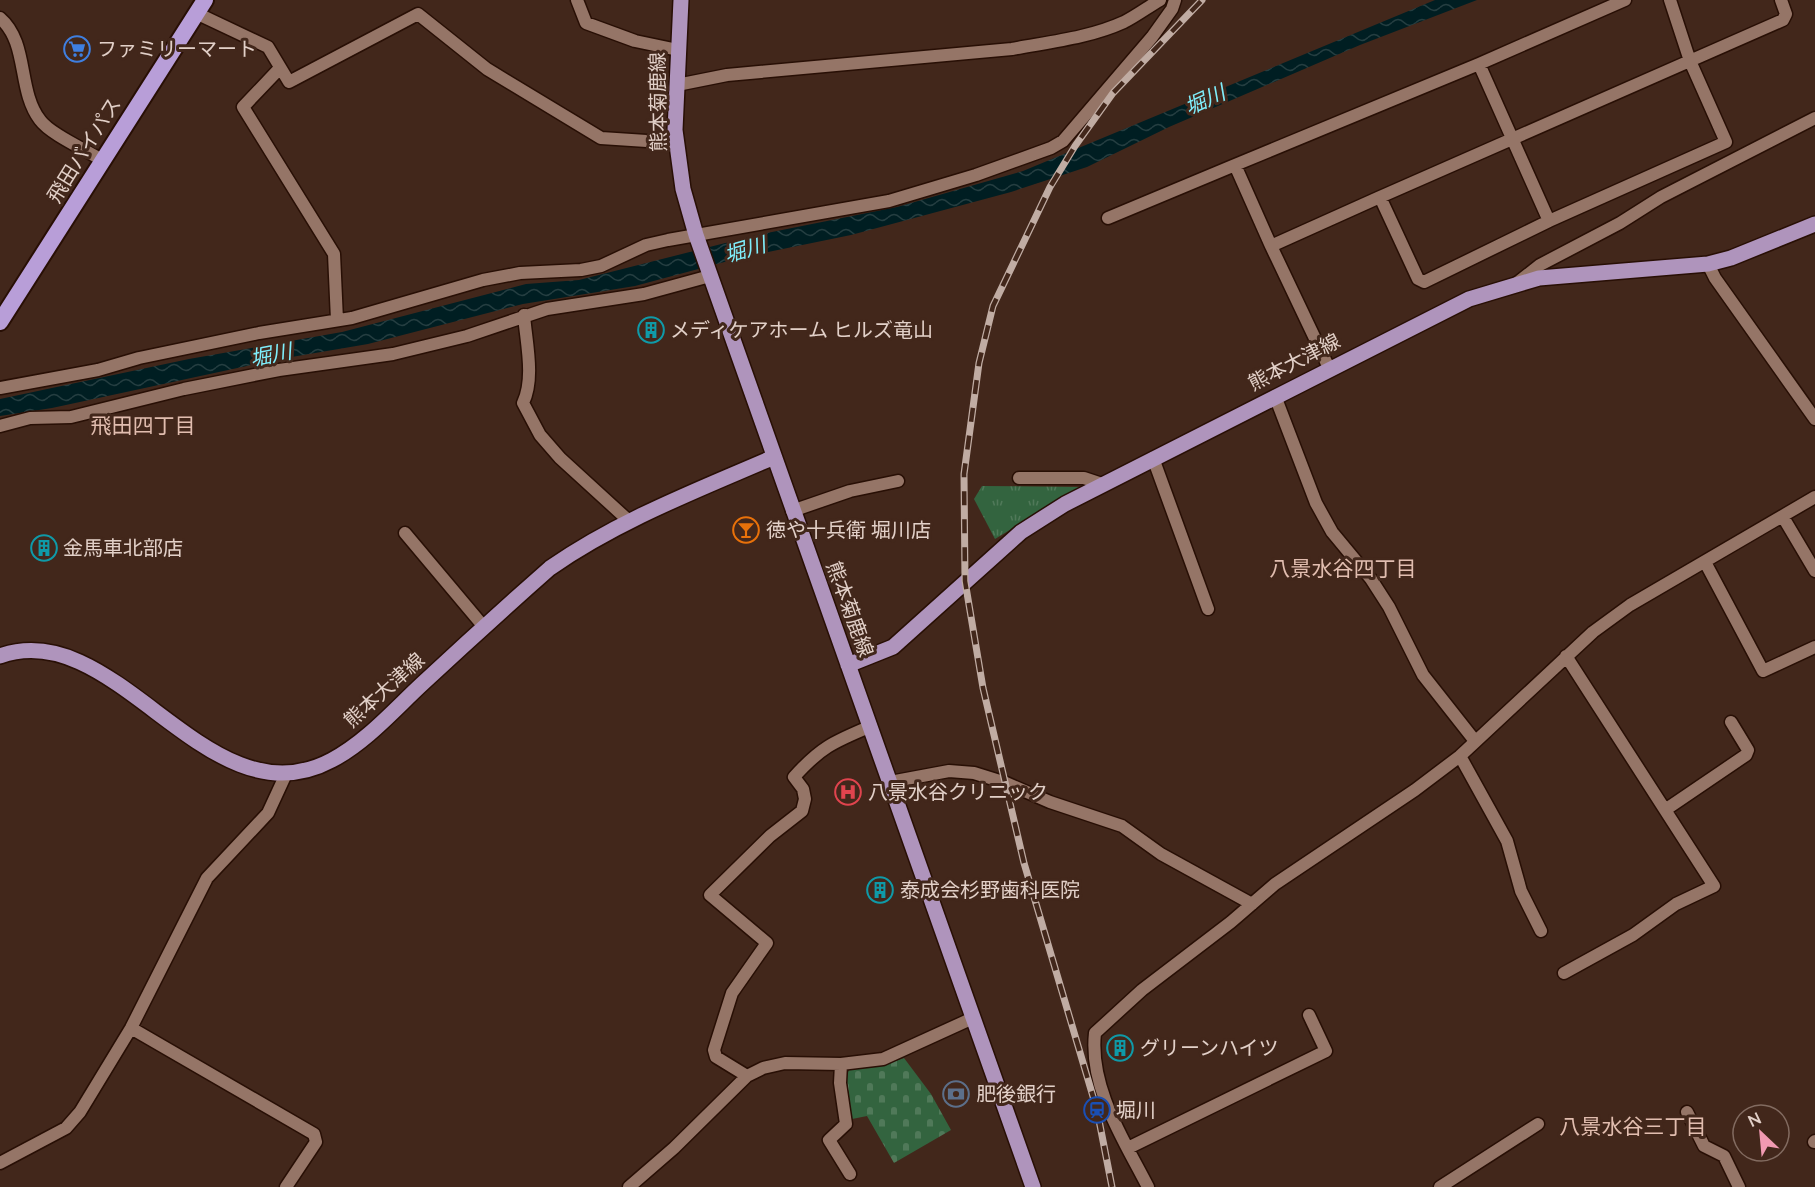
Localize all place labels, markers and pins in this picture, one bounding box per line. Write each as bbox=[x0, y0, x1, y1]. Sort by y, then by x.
supermarket icon: ファミリーマート bbox=[62, 34, 92, 64]
place label: ファミリーマート bbox=[97, 36, 257, 60]
building icon: メディケアホーム ヒルズ竜山 bbox=[636, 315, 666, 345]
place label: メディケアホーム ヒルズ竜山 bbox=[670, 317, 933, 341]
bar icon: 徳や十兵衛 堀川店 bbox=[731, 515, 761, 545]
place label: 徳や十兵衛 堀川店 bbox=[766, 517, 931, 541]
building icon: 金馬車北部店 bbox=[29, 533, 59, 563]
place label: 金馬車北部店 bbox=[63, 535, 183, 559]
hospital icon: 八景水谷クリニック bbox=[833, 777, 863, 807]
place label: 八景水谷クリニック bbox=[868, 779, 1048, 803]
building icon: 泰成会杉野歯科医院 bbox=[865, 875, 895, 905]
place label: 泰成会杉野歯科医院 bbox=[900, 877, 1080, 901]
building icon: グリーンハイツ bbox=[1105, 1033, 1135, 1063]
place label: グリーンハイツ bbox=[1140, 1035, 1279, 1059]
bank icon: 肥後銀行 bbox=[941, 1079, 971, 1109]
place label: 肥後銀行 bbox=[976, 1081, 1056, 1105]
station icon: 堀川 bbox=[1082, 1095, 1112, 1125]
place label: 堀川 bbox=[1116, 1097, 1156, 1121]

